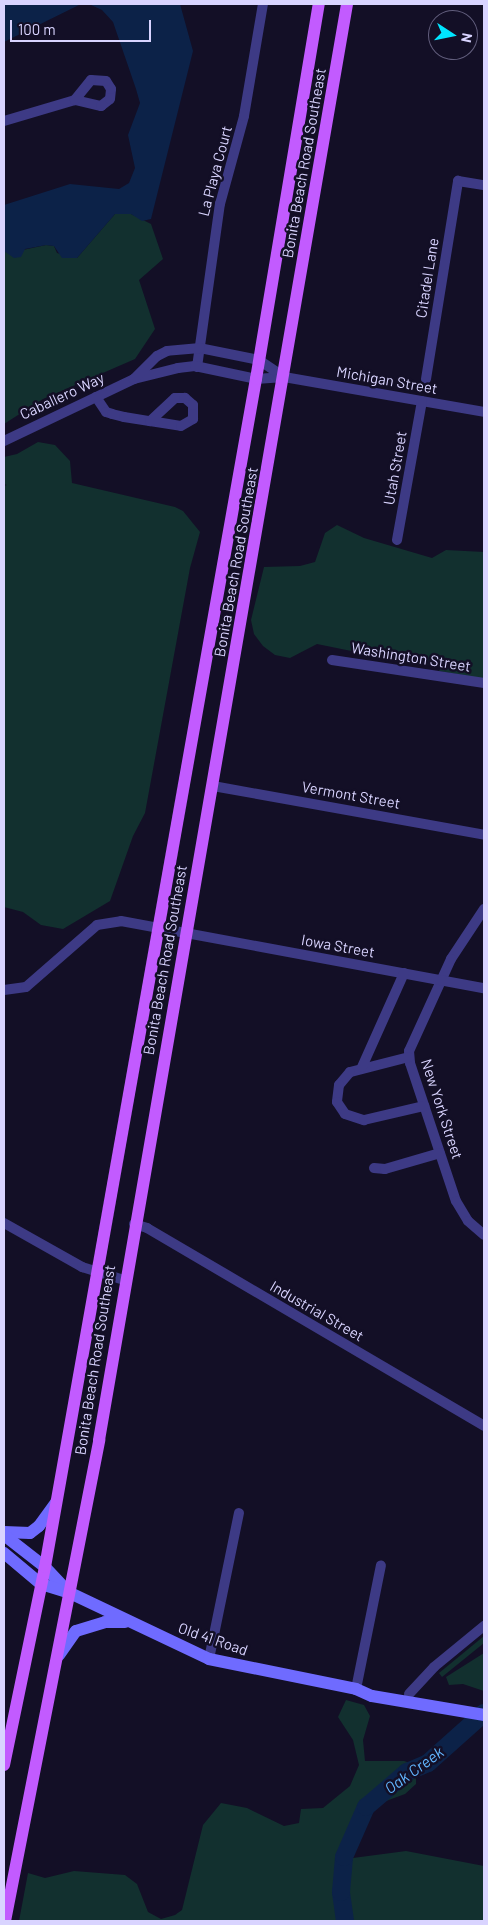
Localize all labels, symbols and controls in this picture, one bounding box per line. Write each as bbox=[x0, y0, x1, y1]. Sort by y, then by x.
scale bar bbox=[12, 10, 154, 42]
north arrow bbox=[428, 10, 478, 60]
text: 100 m bbox=[18, 20, 56, 38]
text: N bbox=[458, 32, 476, 44]
street label: Bonita Beach Road Southeast bbox=[278, 67, 330, 259]
street label: La Playa Court bbox=[194, 124, 236, 218]
street label: Citadel Lane bbox=[412, 237, 442, 319]
street label: Michigan Street bbox=[335, 362, 439, 398]
street label: Caballero Way bbox=[17, 369, 107, 423]
street label: Utah Street bbox=[380, 430, 410, 506]
street label: Bonita Beach Road Southeast bbox=[210, 466, 262, 658]
street label: Washington Street bbox=[350, 639, 472, 675]
street label: Vermont Street bbox=[300, 777, 402, 813]
street label: Bonita Beach Road Southeast bbox=[139, 864, 191, 1056]
street label: Iowa Street bbox=[300, 931, 376, 961]
street label: New York Street bbox=[417, 1057, 467, 1161]
street label: Bonita Beach Road Southeast bbox=[71, 1264, 119, 1456]
street label: Industrial Street bbox=[267, 1277, 367, 1345]
street label: Old 41 Road bbox=[176, 1619, 250, 1659]
water label: Oak Creek bbox=[381, 1742, 447, 1798]

